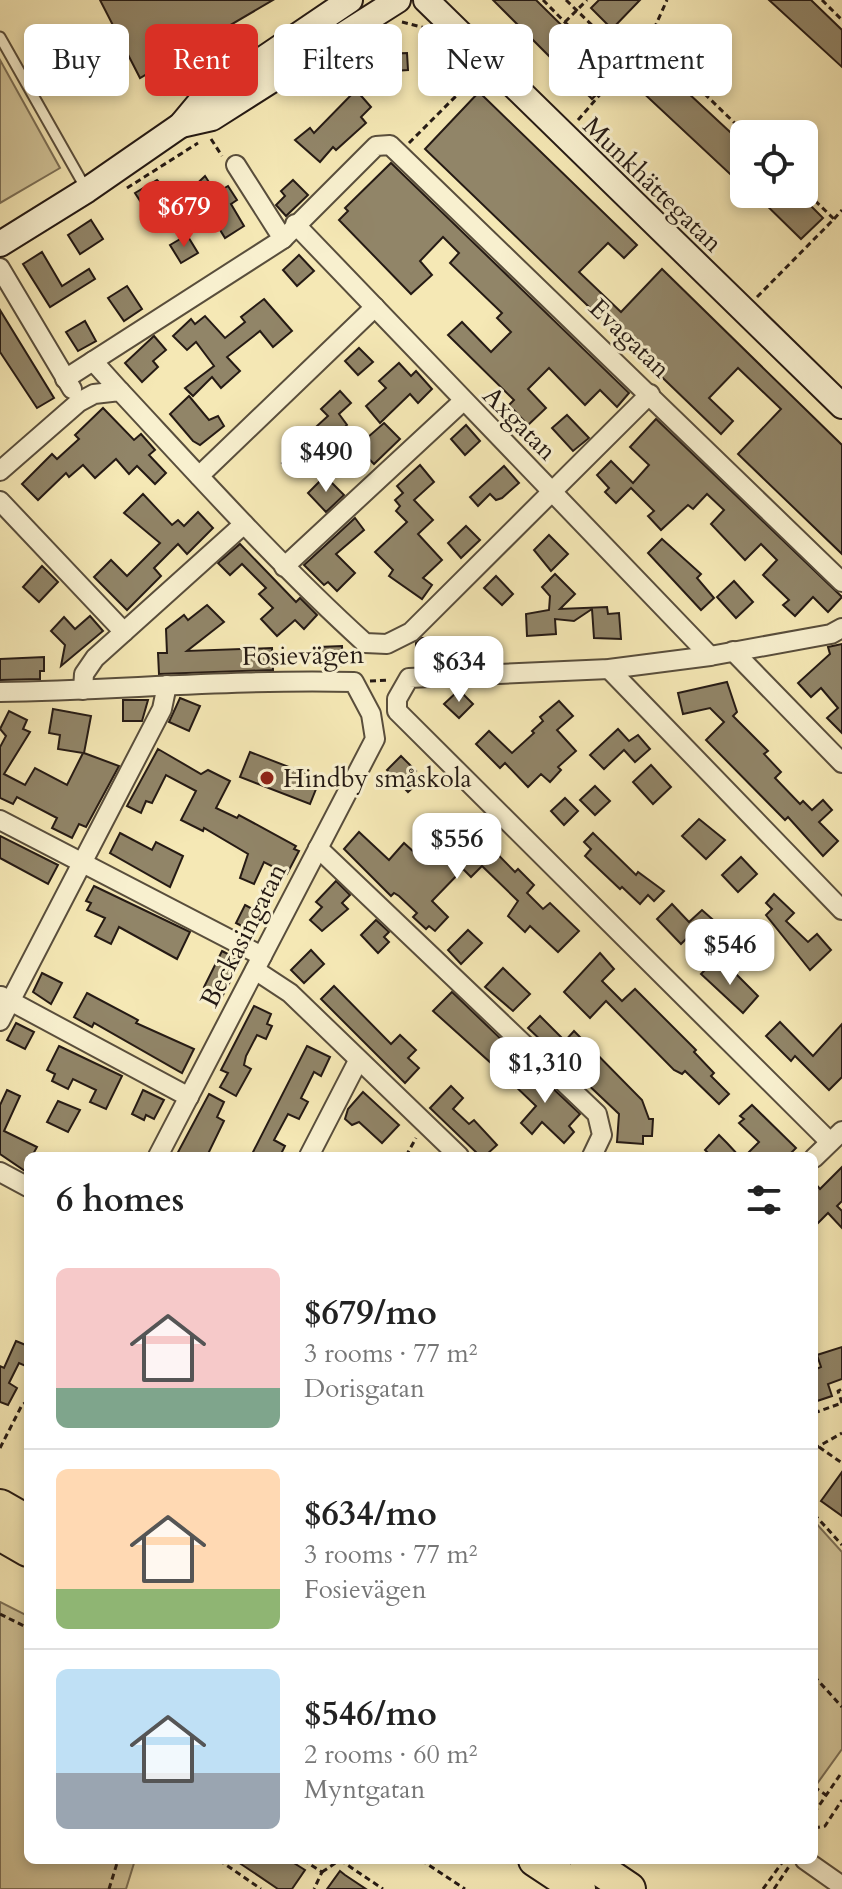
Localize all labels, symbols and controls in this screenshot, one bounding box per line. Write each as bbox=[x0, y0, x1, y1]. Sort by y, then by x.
chip: Buy bbox=[24, 24, 129, 96]
chip: Rent bbox=[145, 24, 258, 96]
chip: Filters bbox=[274, 24, 402, 96]
chip: New bbox=[418, 24, 533, 96]
chip: Apartment bbox=[549, 24, 732, 96]
street label: Munkhättegatan bbox=[575, 109, 730, 260]
map controls bbox=[730, 120, 818, 208]
button: locate bbox=[730, 120, 818, 208]
pin: $679 bbox=[137, 181, 231, 249]
text: $679 bbox=[157, 189, 211, 224]
street label: Evagatan bbox=[581, 291, 678, 386]
street label: Axgatan bbox=[475, 379, 565, 468]
pin: $490 bbox=[279, 426, 373, 494]
text: $490 bbox=[299, 434, 353, 469]
pin: $634 bbox=[412, 636, 506, 704]
street label: Fosievägen bbox=[241, 637, 365, 674]
text: $634 bbox=[432, 644, 486, 679]
place label: Hindby småskola bbox=[283, 761, 472, 796]
marker: Hindby småskola bbox=[258, 769, 276, 787]
pin: $556 bbox=[410, 813, 504, 881]
text: $556 bbox=[430, 821, 484, 856]
street label: Beckasingatan bbox=[192, 857, 295, 1013]
pin: $546 bbox=[683, 919, 777, 987]
text: $546 bbox=[703, 927, 757, 962]
pin: $1,310 bbox=[480, 1037, 610, 1105]
text: $1,310 bbox=[508, 1045, 582, 1080]
text: 6 homes bbox=[56, 1177, 184, 1223]
icon: filters bbox=[742, 1178, 786, 1222]
text: $679/mo bbox=[304, 1290, 437, 1336]
icon: home bbox=[120, 1300, 216, 1396]
text: 3 rooms · 77 m² bbox=[304, 1336, 477, 1371]
text: Dorisgatan bbox=[304, 1371, 425, 1406]
text: $634/mo bbox=[304, 1491, 437, 1537]
icon: home bbox=[120, 1501, 216, 1597]
text: 3 rooms · 77 m² bbox=[304, 1537, 477, 1572]
text: Fosievägen bbox=[304, 1572, 426, 1607]
text: $546/mo bbox=[304, 1691, 437, 1737]
icon: home bbox=[120, 1701, 216, 1797]
text: 2 rooms · 60 m² bbox=[304, 1737, 477, 1772]
text: Myntgatan bbox=[304, 1772, 425, 1807]

